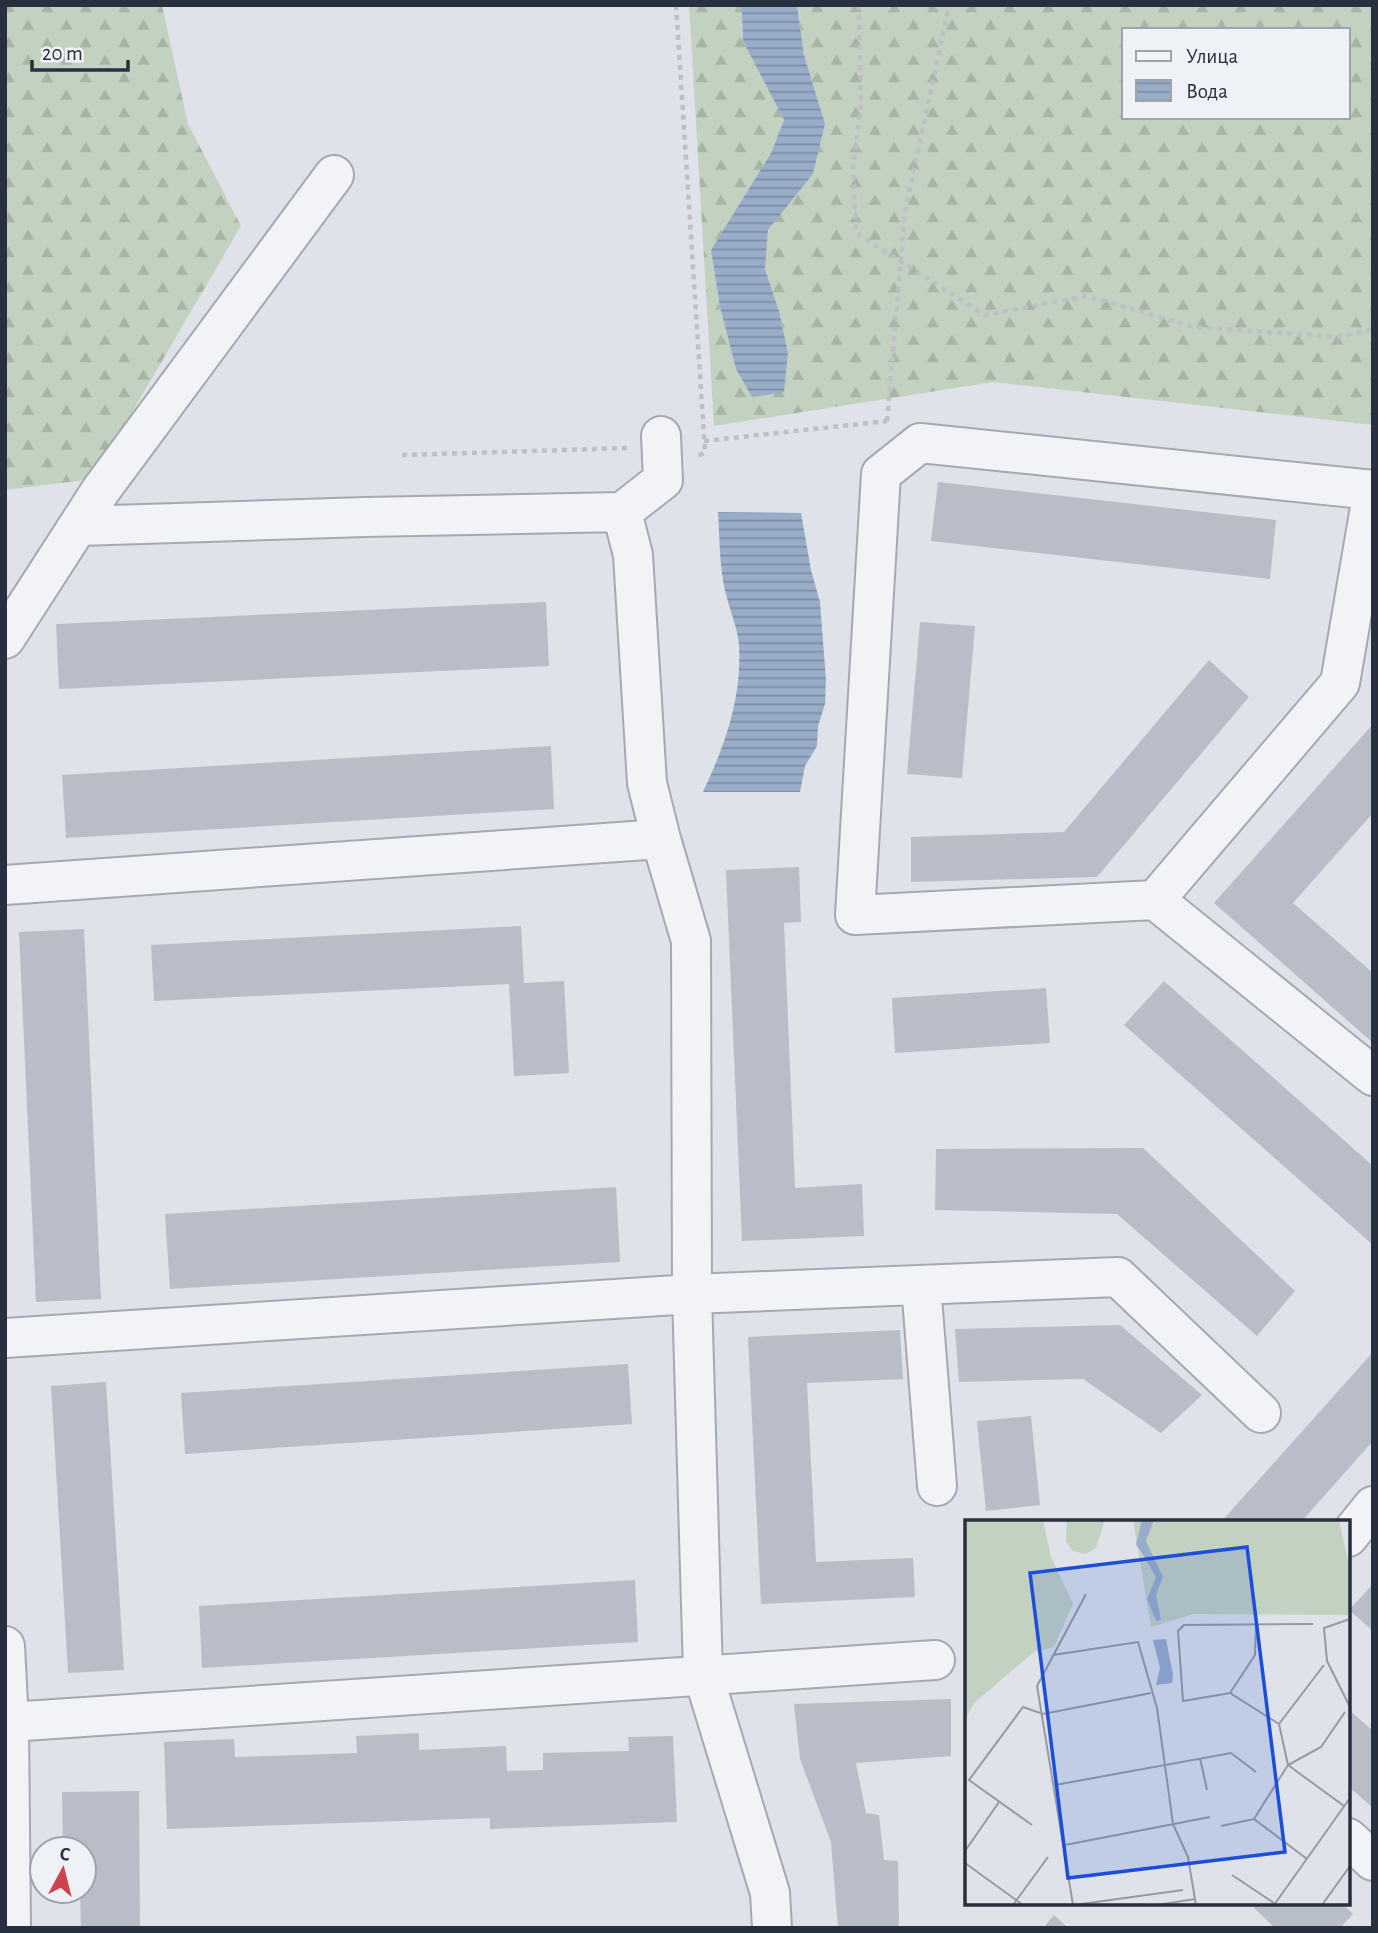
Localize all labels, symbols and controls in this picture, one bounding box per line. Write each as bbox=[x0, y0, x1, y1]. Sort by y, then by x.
scale bar bbox=[32, 28, 128, 72]
legend bbox=[1122, 28, 1350, 119]
text: 20 m bbox=[42, 43, 83, 64]
text: Улица bbox=[1186, 46, 1239, 67]
text: Вода bbox=[1186, 81, 1228, 102]
inset map bbox=[965, 1520, 1350, 1905]
north arrow bbox=[28, 1835, 98, 1905]
text: С bbox=[59, 1845, 71, 1865]

